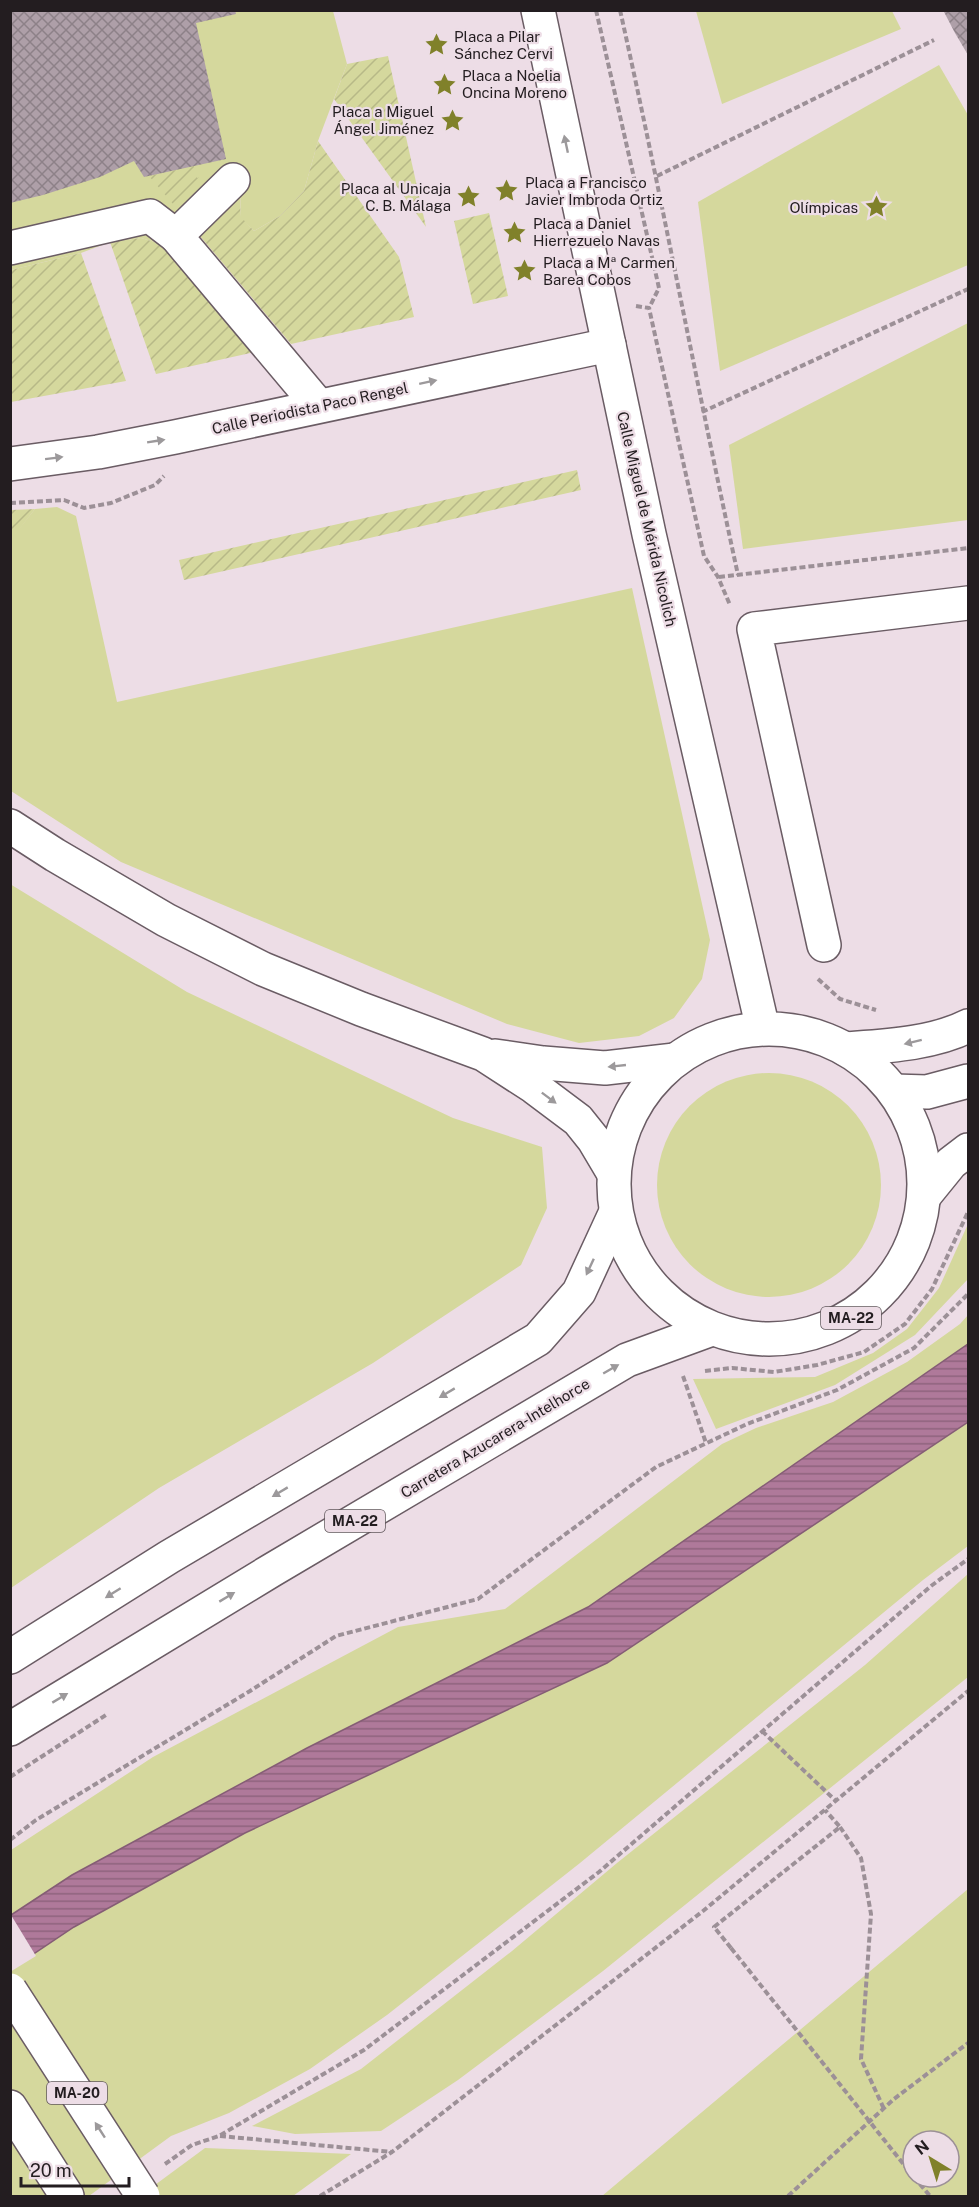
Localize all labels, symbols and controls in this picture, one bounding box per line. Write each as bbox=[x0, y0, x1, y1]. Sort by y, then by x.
place label: Placa a Pilar Sánchez Cervi bbox=[454, 28, 553, 62]
place icon: Placa a Pilar Sánchez Cervi bbox=[423, 32, 449, 58]
place label: Placa a Noelia Oncina Moreno bbox=[462, 67, 567, 101]
place icon: Placa a Noelia Oncina Moreno bbox=[431, 71, 457, 97]
place label: Placa a Miguel Ángel Jiménez bbox=[332, 103, 434, 137]
place icon: Placa a Miguel Ángel Jiménez bbox=[439, 107, 465, 133]
one-way arrow bbox=[561, 134, 571, 153]
place label: Placa a Francisco Javier Imbroda Ortiz bbox=[525, 174, 663, 208]
place icon: Placa a Francisco Javier Imbroda Ortiz bbox=[494, 178, 520, 204]
place label: Placa al Unicaja C. B. Málaga bbox=[341, 180, 451, 214]
place icon: Placa al Unicaja C. B. Málaga bbox=[456, 184, 482, 210]
place icon: Olímpicas bbox=[863, 194, 889, 220]
place label: Olímpicas bbox=[789, 199, 858, 216]
place label: Placa a Daniel Hierrezuelo Navas bbox=[533, 215, 660, 249]
place icon: Placa a Daniel Hierrezuelo Navas bbox=[502, 219, 528, 245]
place label: Placa a Mª Carmen Barea Cobos bbox=[543, 254, 675, 288]
place icon: Placa a Mª Carmen Barea Cobos bbox=[512, 258, 538, 284]
one-way arrow bbox=[419, 377, 438, 387]
street label: Calle Periodista Paco Rengel bbox=[210, 379, 410, 437]
street label: Calle Miguel de Mérida Nicolich bbox=[614, 410, 680, 628]
one-way arrow bbox=[146, 436, 165, 445]
one-way arrow bbox=[45, 453, 64, 463]
one-way arrow bbox=[903, 1038, 922, 1047]
one-way arrow bbox=[607, 1061, 626, 1071]
one-way arrow bbox=[541, 1092, 557, 1104]
one-way arrow bbox=[586, 1258, 595, 1275]
road number: MA-22 bbox=[821, 1307, 881, 1329]
one-way arrow bbox=[603, 1363, 619, 1374]
street label: Carretera Azucarera-Intelhorce bbox=[397, 1375, 593, 1501]
one-way arrow bbox=[439, 1387, 455, 1398]
one-way arrow bbox=[271, 1486, 288, 1496]
road number: MA-22 bbox=[325, 1510, 385, 1532]
one-way arrow bbox=[105, 1587, 121, 1598]
one-way arrow bbox=[219, 1592, 236, 1602]
one-way arrow bbox=[52, 1692, 68, 1703]
road number: MA-20 bbox=[47, 2082, 107, 2104]
one-way arrow bbox=[94, 2121, 105, 2138]
north arrow bbox=[901, 2129, 961, 2189]
text: N bbox=[911, 2136, 933, 2159]
scale bar bbox=[21, 2150, 129, 2188]
text: 20 m bbox=[30, 2160, 72, 2181]

